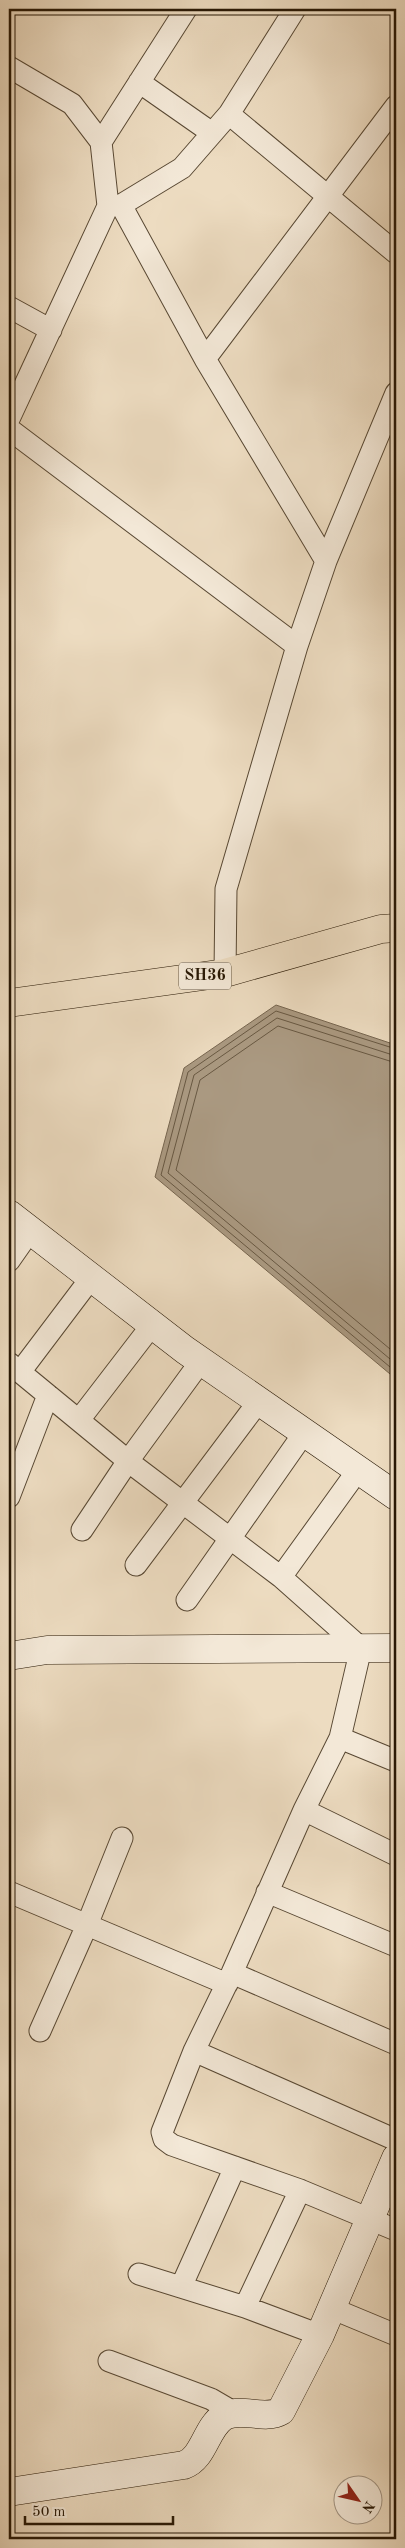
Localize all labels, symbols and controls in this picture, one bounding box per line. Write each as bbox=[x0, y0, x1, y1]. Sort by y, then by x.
road number: SH36 bbox=[179, 962, 231, 989]
north arrow bbox=[332, 2476, 382, 2526]
scale bar bbox=[25, 2493, 172, 2525]
text: N bbox=[359, 2498, 377, 2515]
text: 50 m bbox=[32, 2505, 66, 2520]

